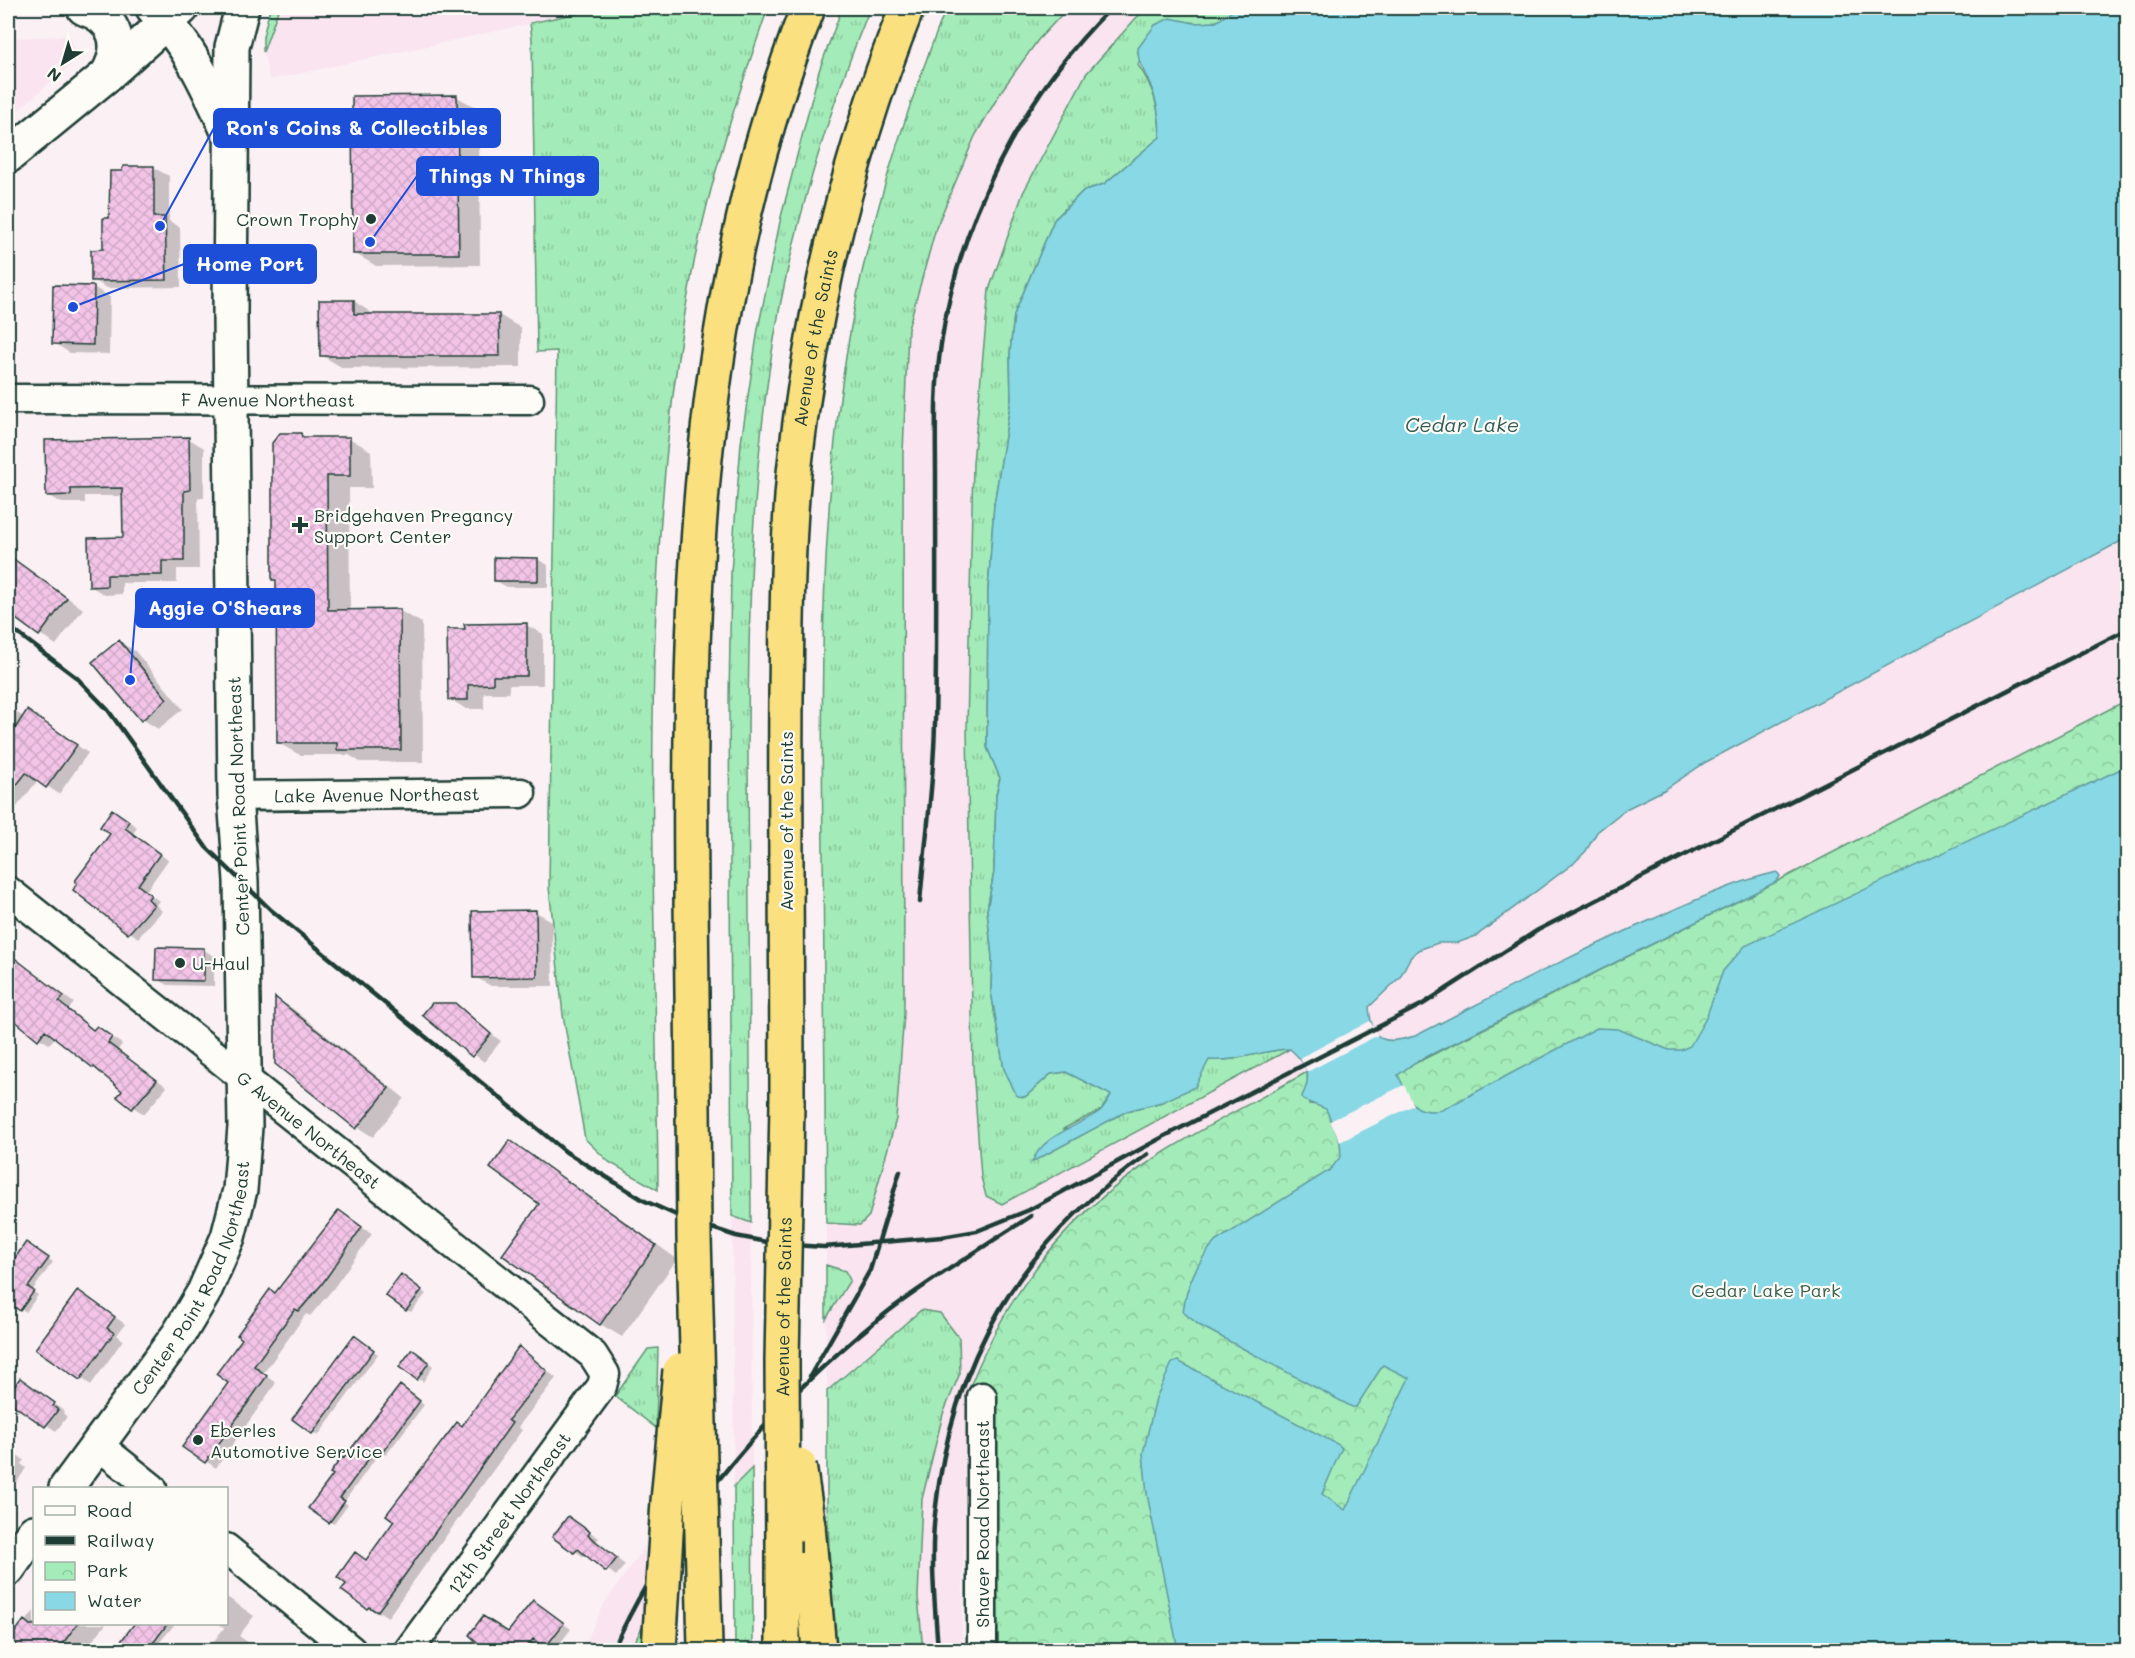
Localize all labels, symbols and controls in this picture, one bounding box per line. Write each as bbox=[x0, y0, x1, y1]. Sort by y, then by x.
north arrow bbox=[33, 33, 93, 93]
text: N bbox=[42, 63, 65, 87]
callout: Ron's Coins & Collectibles bbox=[214, 109, 500, 147]
text: Ron's Coins & Collectibles bbox=[226, 114, 488, 140]
callout: Things N Things bbox=[417, 157, 598, 195]
text: Things N Things bbox=[429, 162, 585, 188]
place label: Crown Trophy bbox=[236, 207, 359, 231]
marker: Crown Trophy bbox=[364, 212, 378, 226]
callout: Home Port bbox=[184, 245, 316, 283]
street label: Avenue of the Saints bbox=[788, 247, 843, 428]
text: Home Port bbox=[196, 250, 304, 276]
street label: F Avenue Northeast bbox=[181, 387, 355, 412]
water label: Cedar Lake bbox=[1405, 411, 1519, 437]
place label: Bridgehaven Pregancy Support Center bbox=[314, 503, 513, 548]
marker: Bridgehaven Pregancy Support Center bbox=[291, 516, 309, 534]
callout: Aggie O'Shears bbox=[136, 589, 314, 627]
text: Aggie O'Shears bbox=[148, 594, 302, 620]
street label: Center Point Road Northeast bbox=[221, 676, 255, 936]
street label: Avenue of the Saints bbox=[774, 731, 798, 911]
street label: Lake Avenue Northeast bbox=[274, 781, 480, 808]
place label: U-Haul bbox=[192, 951, 250, 975]
marker: U-Haul bbox=[173, 956, 187, 970]
street label: G Avenue Northeast bbox=[232, 1065, 386, 1194]
street label: Center Point Road Northeast bbox=[126, 1160, 254, 1400]
street label: Avenue of the Saints bbox=[770, 1217, 797, 1397]
park label: Cedar Lake Park bbox=[1691, 1278, 1841, 1302]
place label: Eberles Automotive Service bbox=[210, 1418, 383, 1463]
street label: Shaver Road Northeast bbox=[970, 1420, 994, 1628]
street label: 12th Street Northeast bbox=[442, 1427, 576, 1599]
marker: Eberles Automotive Service bbox=[191, 1433, 205, 1447]
legend bbox=[33, 1487, 228, 1625]
text: Road bbox=[87, 1498, 132, 1522]
text: Railway bbox=[87, 1528, 154, 1552]
text: Park bbox=[87, 1558, 128, 1582]
text: Water bbox=[87, 1588, 142, 1612]

